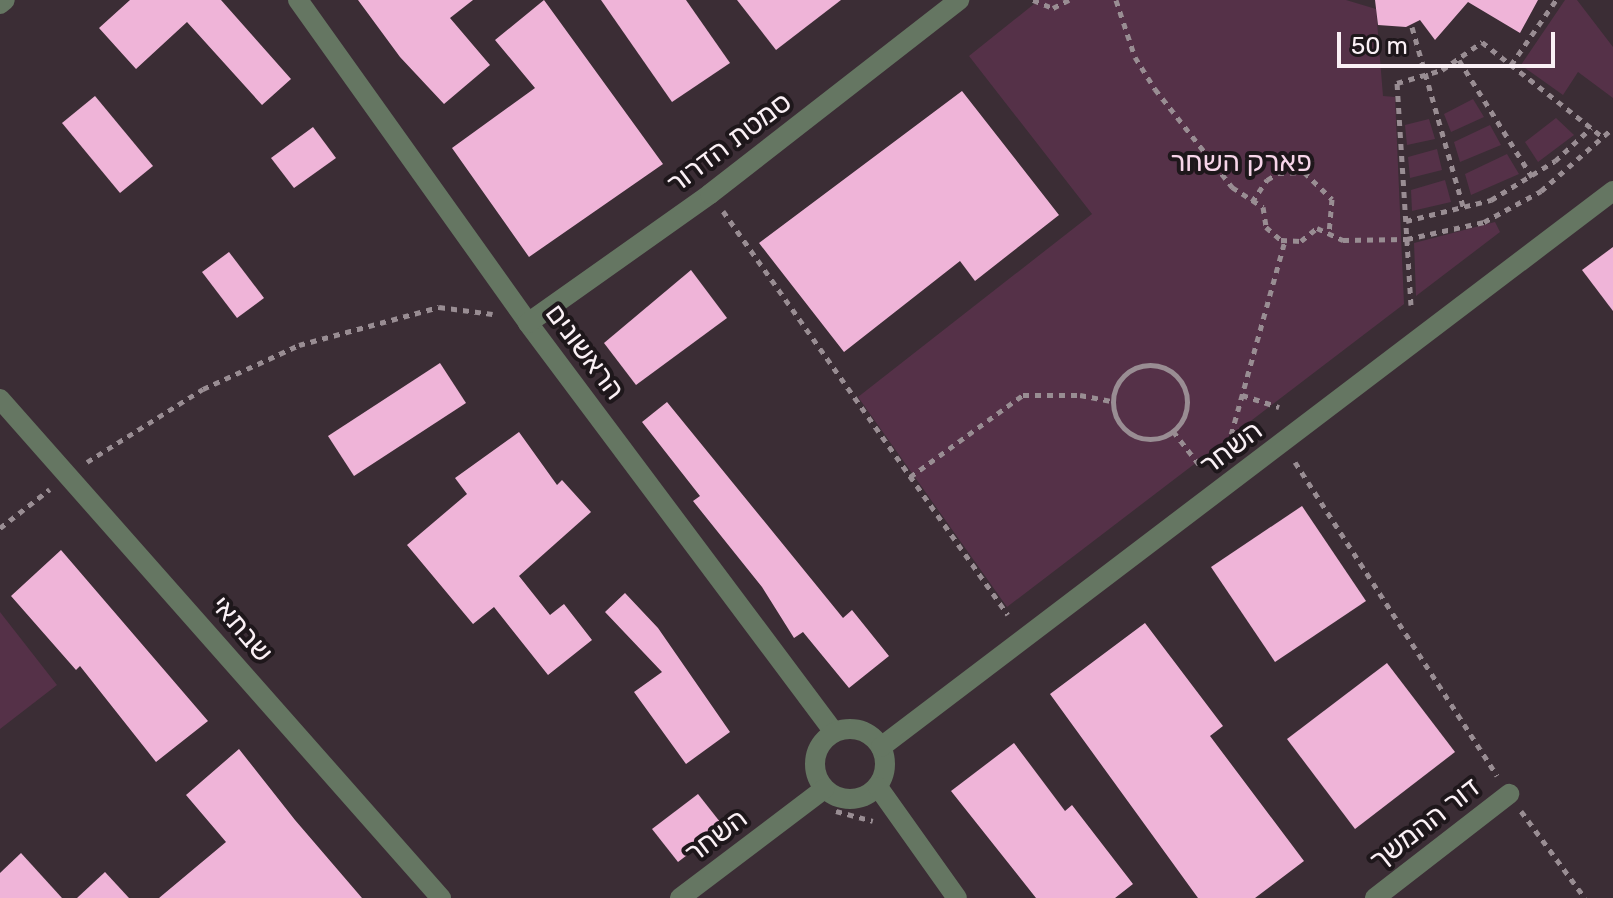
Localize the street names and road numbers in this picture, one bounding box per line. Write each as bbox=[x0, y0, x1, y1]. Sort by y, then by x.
street label: סמטת הדרור bbox=[660, 85, 798, 201]
street label: הראשונים bbox=[538, 298, 632, 406]
street label: השחר bbox=[1193, 414, 1269, 482]
street label: שבתאי bbox=[204, 589, 280, 669]
street label: דור ההמשך bbox=[1363, 770, 1487, 878]
street label: השחר bbox=[678, 802, 754, 870]

